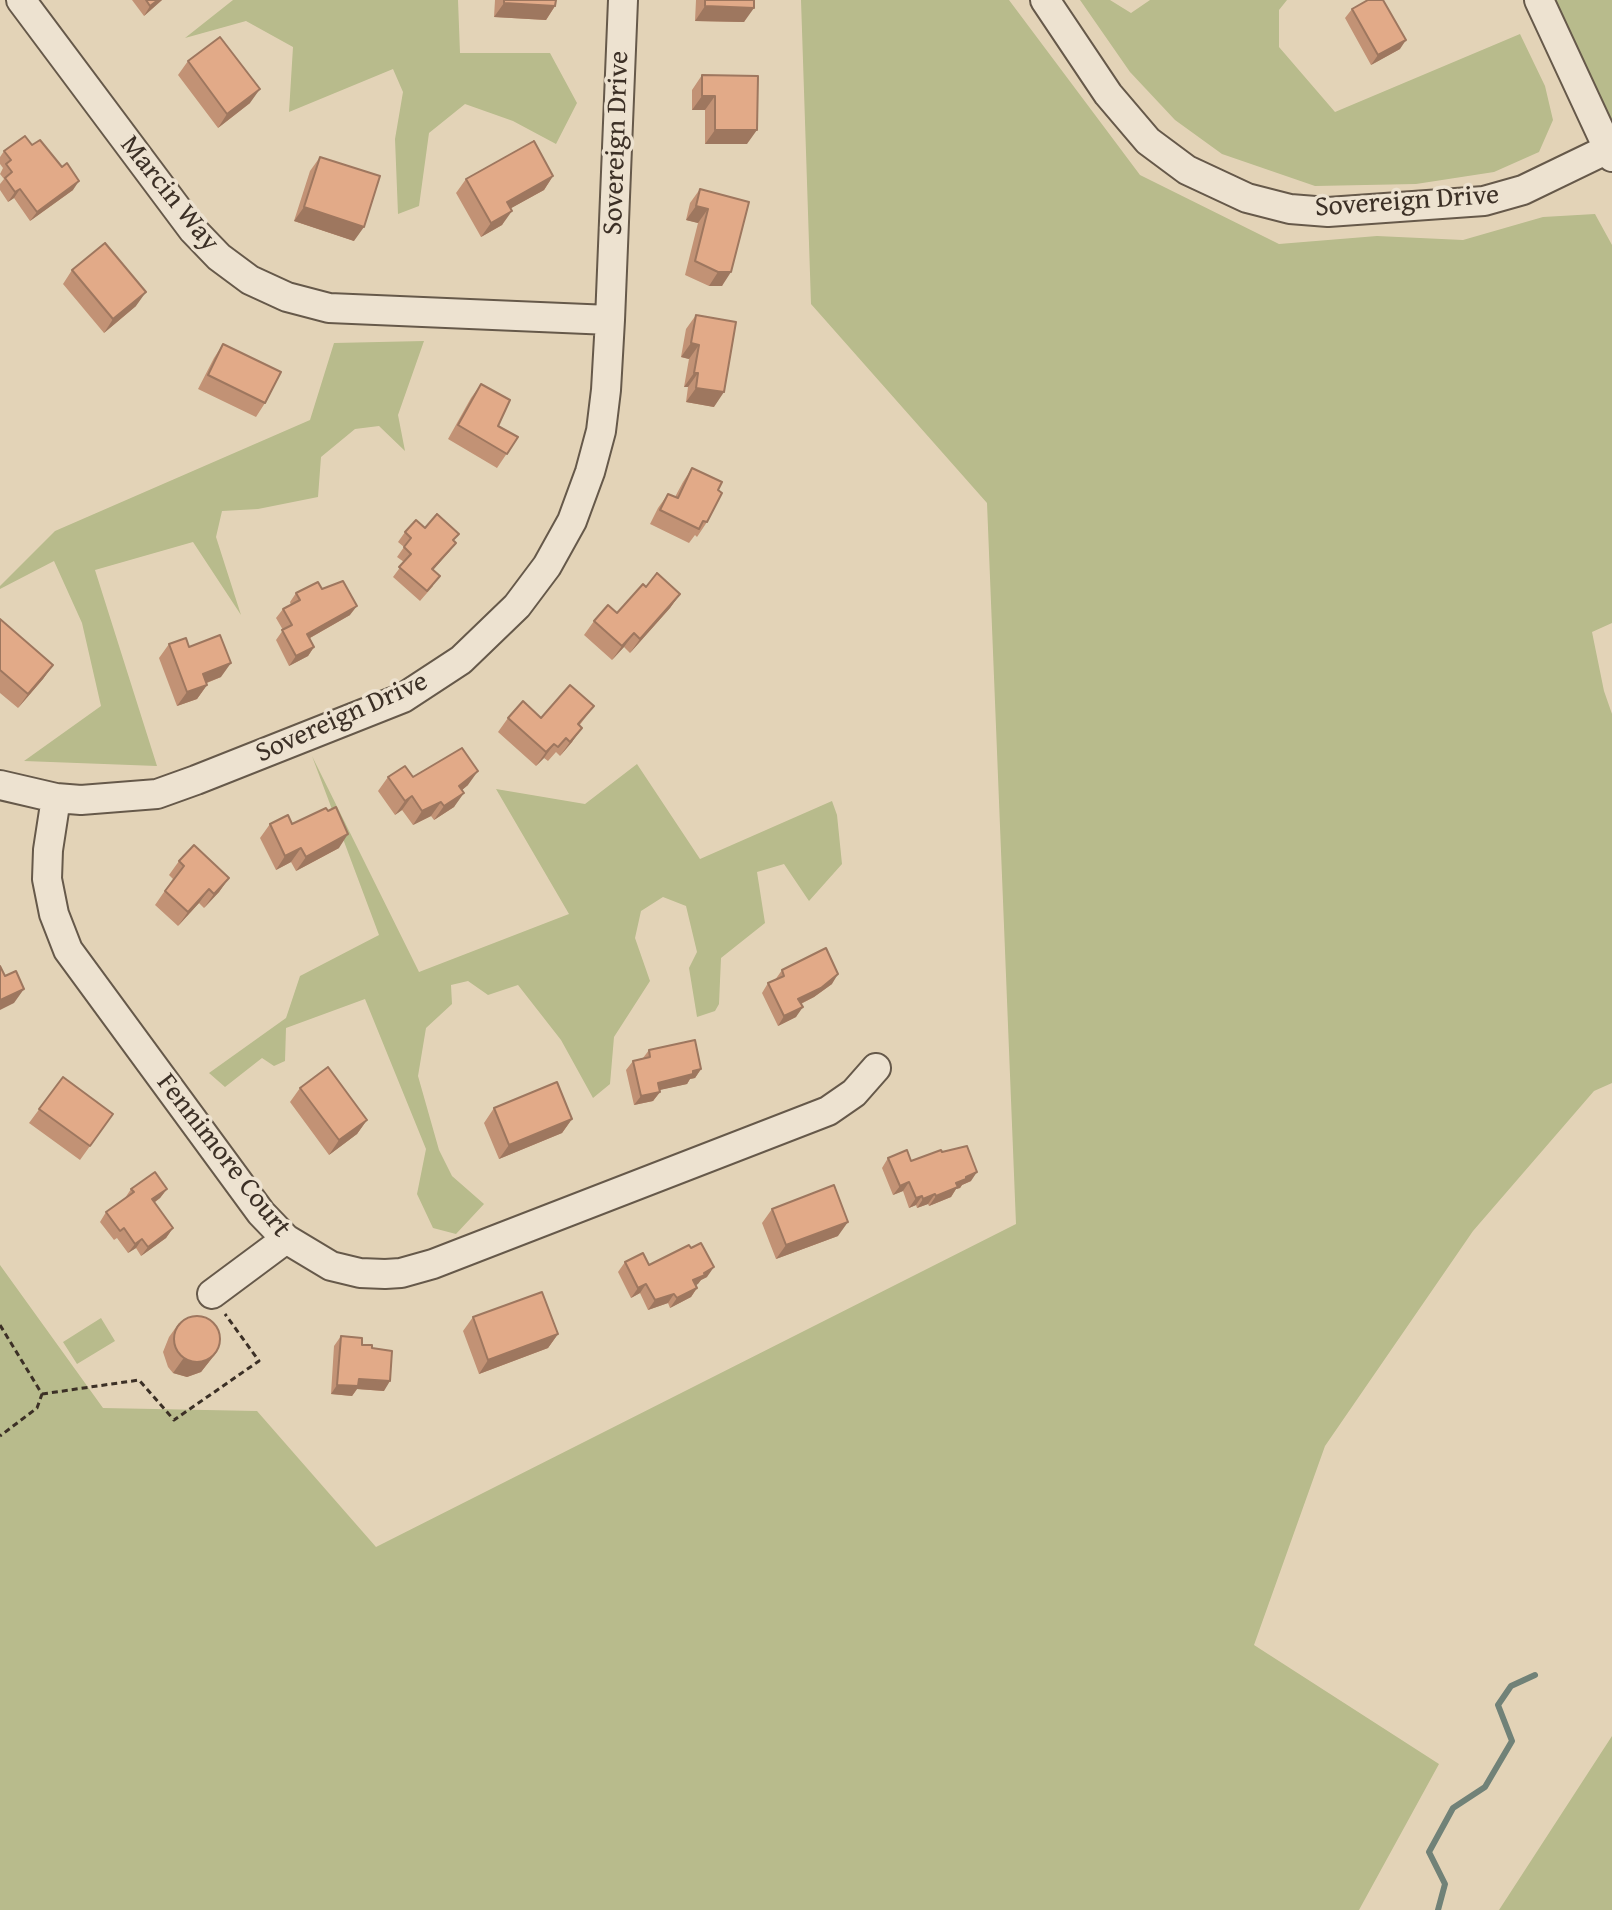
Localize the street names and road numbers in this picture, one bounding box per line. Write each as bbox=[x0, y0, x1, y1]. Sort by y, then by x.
street label: Sovereign Drive bbox=[597, 50, 637, 236]
street label: Marcin Way bbox=[112, 129, 226, 259]
street label: Sovereign Drive bbox=[1314, 179, 1500, 225]
street label: Sovereign Drive bbox=[251, 665, 433, 771]
street label: Fennimore Court bbox=[149, 1067, 297, 1245]

